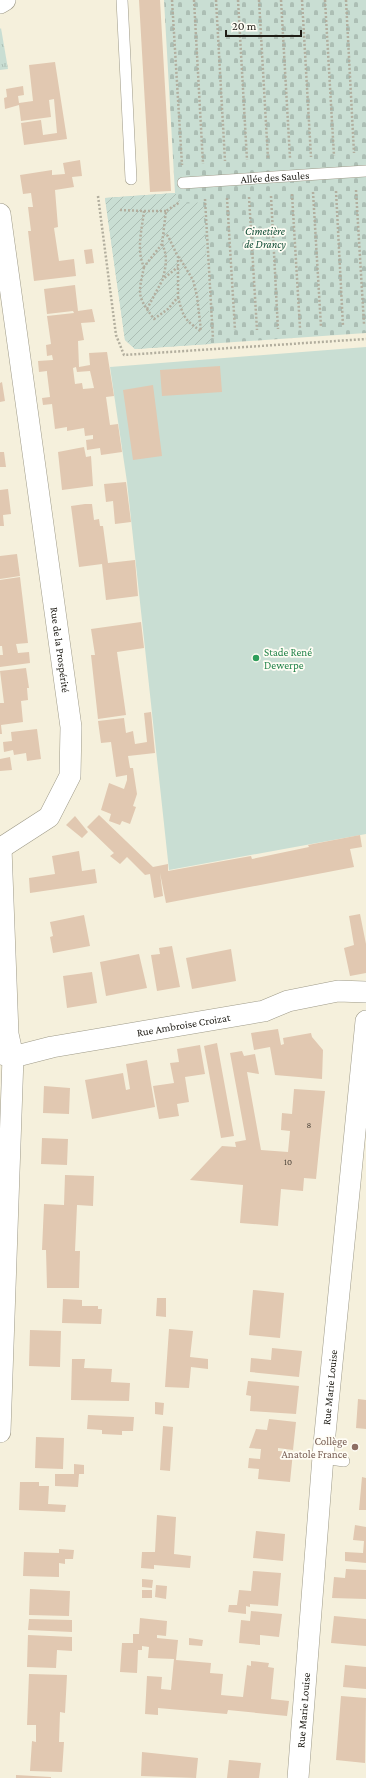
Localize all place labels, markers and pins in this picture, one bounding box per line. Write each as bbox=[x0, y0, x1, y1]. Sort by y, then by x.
place label: Stade René Dewerpe bbox=[264, 646, 312, 672]
marker: Stade René Dewerpe bbox=[251, 653, 261, 663]
place label: Collège Anatole France bbox=[282, 1435, 347, 1460]
marker: Collège Anatole France bbox=[350, 1442, 360, 1452]

